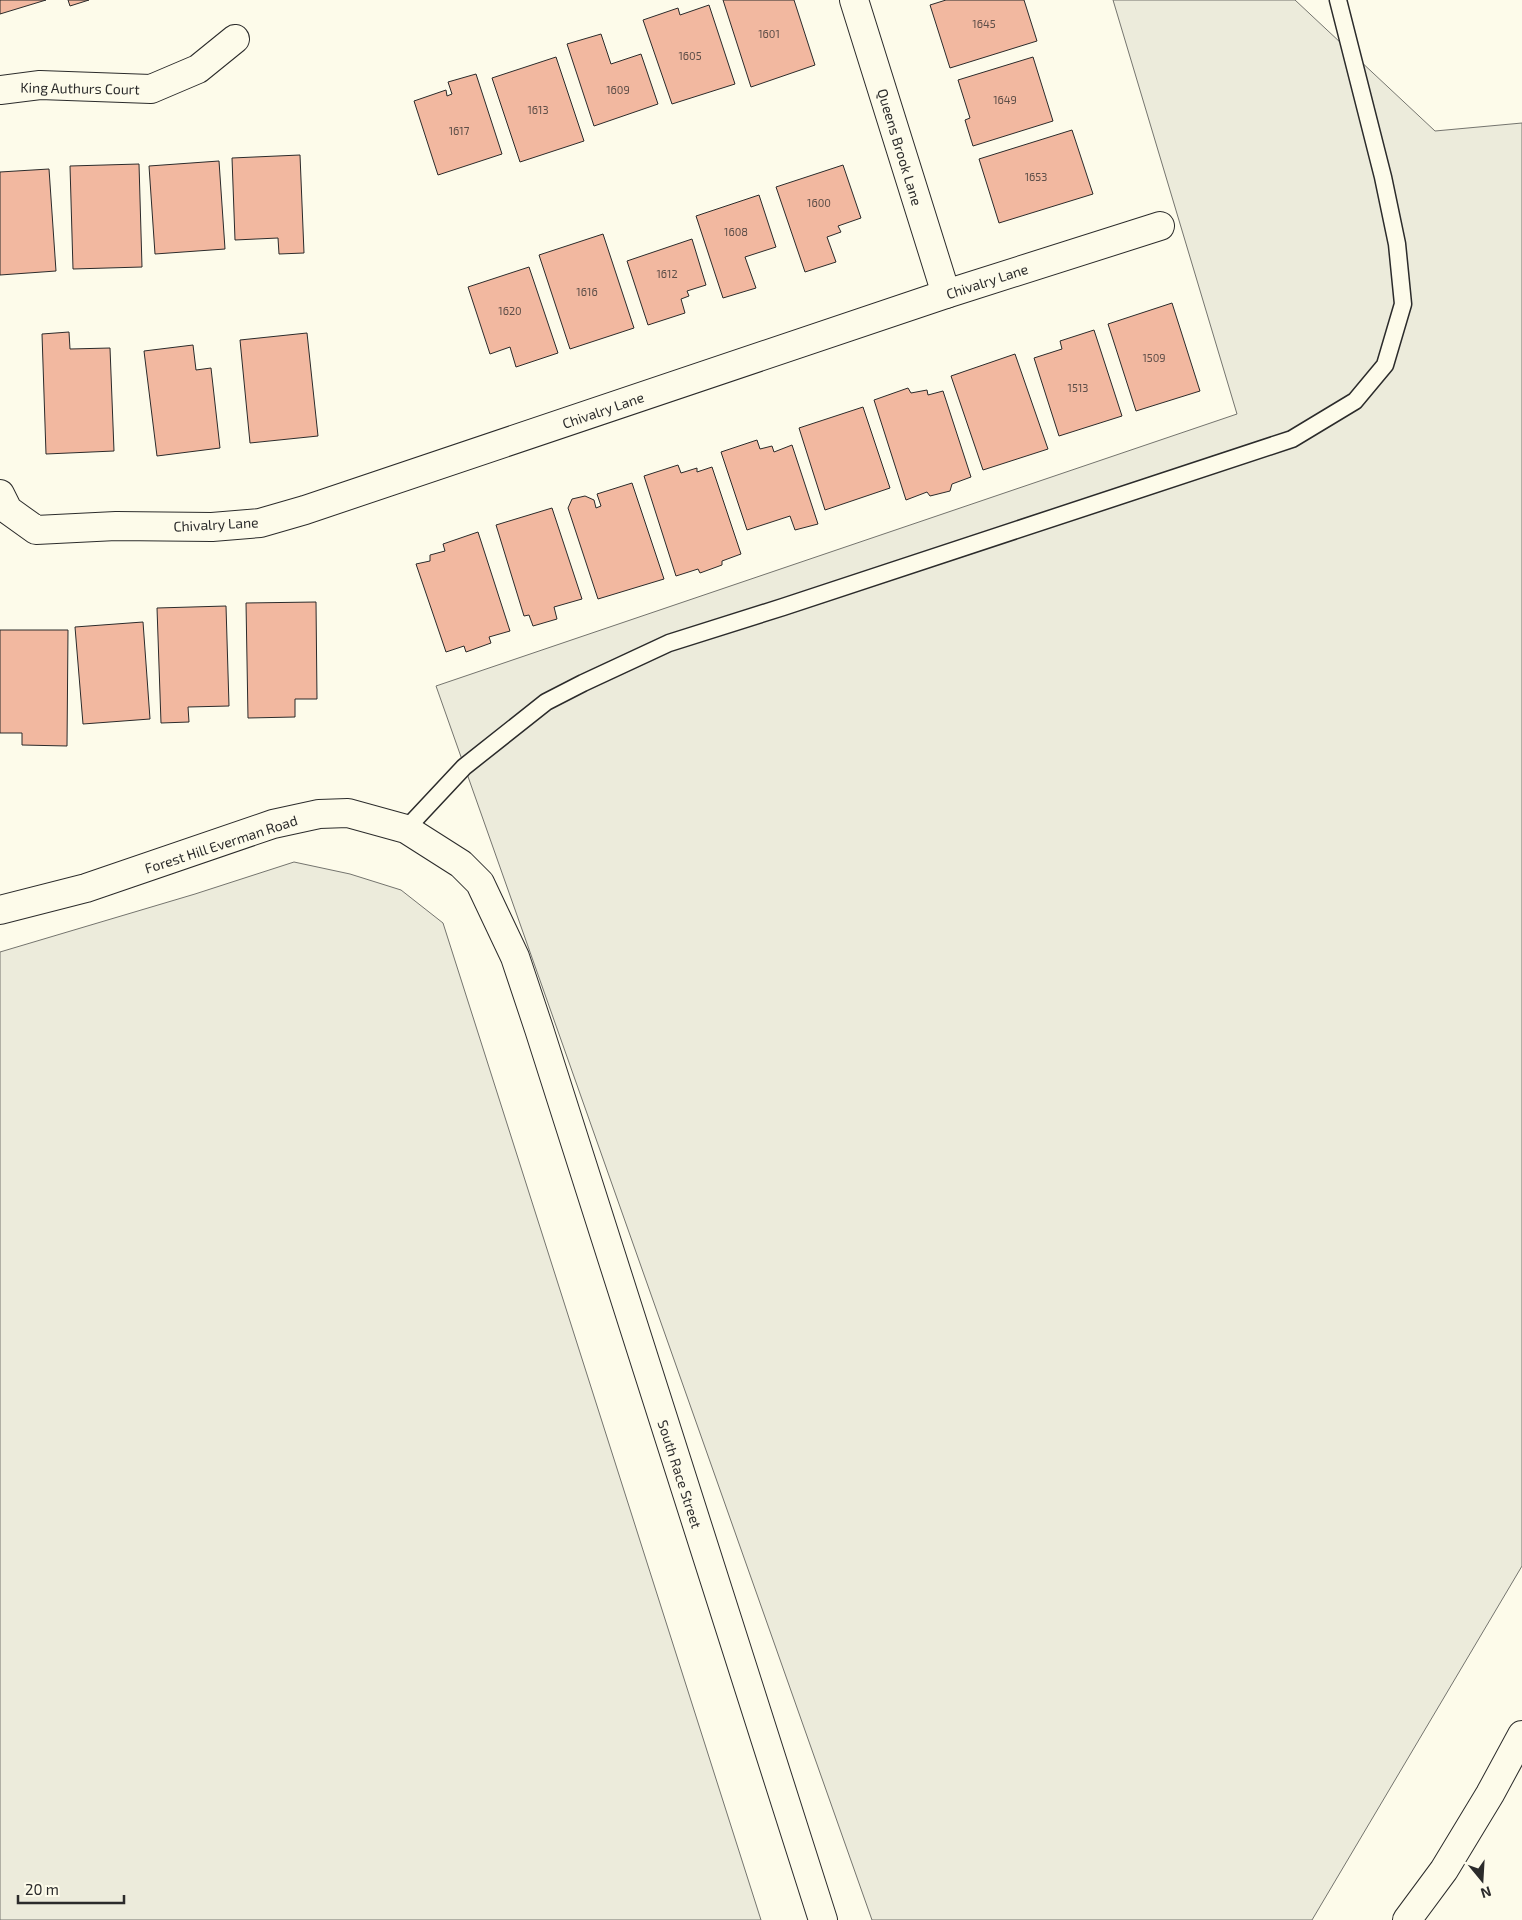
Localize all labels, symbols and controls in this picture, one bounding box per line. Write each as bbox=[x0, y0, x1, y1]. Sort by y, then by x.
house number: 1645 bbox=[972, 17, 996, 30]
house number: 1601 bbox=[758, 27, 780, 40]
house number: 1605 bbox=[678, 49, 702, 62]
street label: King Authurs Court bbox=[20, 78, 140, 98]
house number: 1609 bbox=[606, 83, 630, 96]
street label: Queens Brook Lane bbox=[874, 86, 926, 208]
house number: 1649 bbox=[993, 93, 1017, 106]
house number: 1613 bbox=[527, 103, 549, 116]
house number: 1617 bbox=[449, 124, 470, 137]
house number: 1653 bbox=[1025, 170, 1047, 183]
house number: 1600 bbox=[807, 196, 831, 209]
house number: 1608 bbox=[724, 225, 748, 238]
street label: Chivalry Lane bbox=[944, 260, 1030, 302]
house number: 1612 bbox=[656, 267, 678, 280]
house number: 1616 bbox=[576, 285, 598, 298]
house number: 1620 bbox=[498, 304, 522, 317]
house number: 1509 bbox=[1142, 351, 1166, 364]
house number: 1513 bbox=[1068, 381, 1088, 394]
street label: Chivalry Lane bbox=[560, 388, 646, 432]
street label: Chivalry Lane bbox=[173, 513, 259, 535]
street label: Forest Hill Everman Road bbox=[143, 811, 299, 877]
street label: South Race Street bbox=[654, 1418, 706, 1530]
north arrow bbox=[1457, 1855, 1507, 1905]
scale bar bbox=[18, 1872, 124, 1904]
text: 20 m bbox=[25, 1880, 59, 1898]
text: N bbox=[1479, 1883, 1494, 1902]

